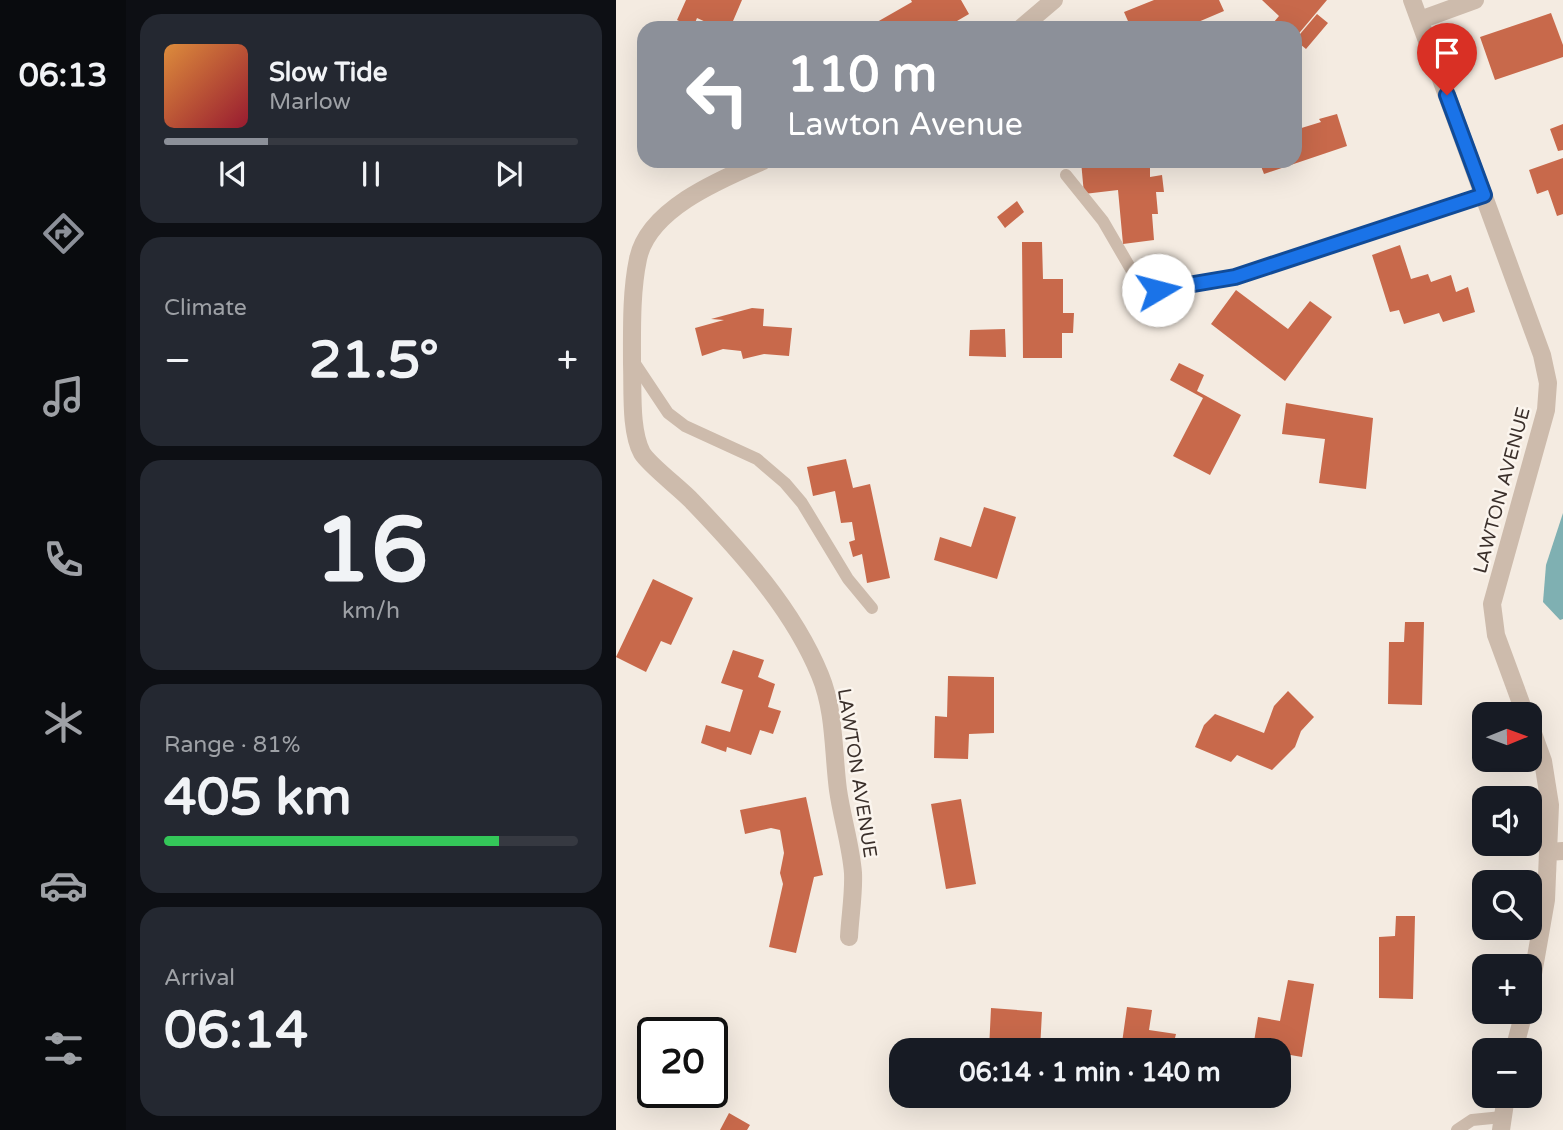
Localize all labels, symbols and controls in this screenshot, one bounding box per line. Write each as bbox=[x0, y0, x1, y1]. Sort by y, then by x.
pin bbox=[1417, 23, 1477, 95]
icon: arrive bbox=[1428, 34, 1466, 72]
text: 110 m bbox=[787, 46, 937, 105]
icon: left bbox=[672, 49, 763, 140]
text: 06:13 bbox=[19, 57, 107, 95]
text: Slow Tide bbox=[269, 57, 387, 88]
text: Marlow bbox=[269, 88, 351, 116]
text: Lawton Avenue bbox=[787, 106, 1023, 144]
icon: previous bbox=[214, 155, 252, 193]
icon: pause bbox=[352, 155, 390, 193]
icon: next bbox=[490, 155, 528, 193]
icon: directions bbox=[39, 209, 88, 258]
position arrow bbox=[1121, 253, 1195, 327]
text: Climate bbox=[164, 294, 247, 322]
text: 21.5° bbox=[309, 329, 439, 392]
text: − bbox=[164, 338, 191, 384]
text: + bbox=[557, 338, 578, 384]
icon: music bbox=[39, 372, 88, 421]
street label: LAWTON AVENUE bbox=[1469, 405, 1535, 576]
text: 16 bbox=[314, 496, 428, 606]
icon: phone bbox=[39, 535, 88, 584]
text: km/h bbox=[342, 597, 400, 625]
street label: LAWTON AVENUE bbox=[833, 687, 881, 859]
icon: climate bbox=[39, 698, 88, 747]
north arrow bbox=[1472, 702, 1542, 772]
map controls bbox=[1472, 702, 1542, 1108]
text: Range · 81% bbox=[164, 731, 300, 759]
text: 405 km bbox=[164, 766, 352, 829]
button: sound bbox=[1472, 786, 1542, 856]
icon: car bbox=[39, 861, 88, 910]
button: search bbox=[1472, 870, 1542, 940]
button: + bbox=[1472, 954, 1542, 1024]
text: Arrival bbox=[164, 964, 235, 992]
text: 06:14 bbox=[164, 999, 308, 1062]
speed limit sign: 20 bbox=[637, 1017, 728, 1108]
icon: filters bbox=[39, 1024, 88, 1073]
button: − bbox=[1472, 1038, 1542, 1108]
text: 06:14 · 1 min · 140 m bbox=[959, 1057, 1221, 1088]

